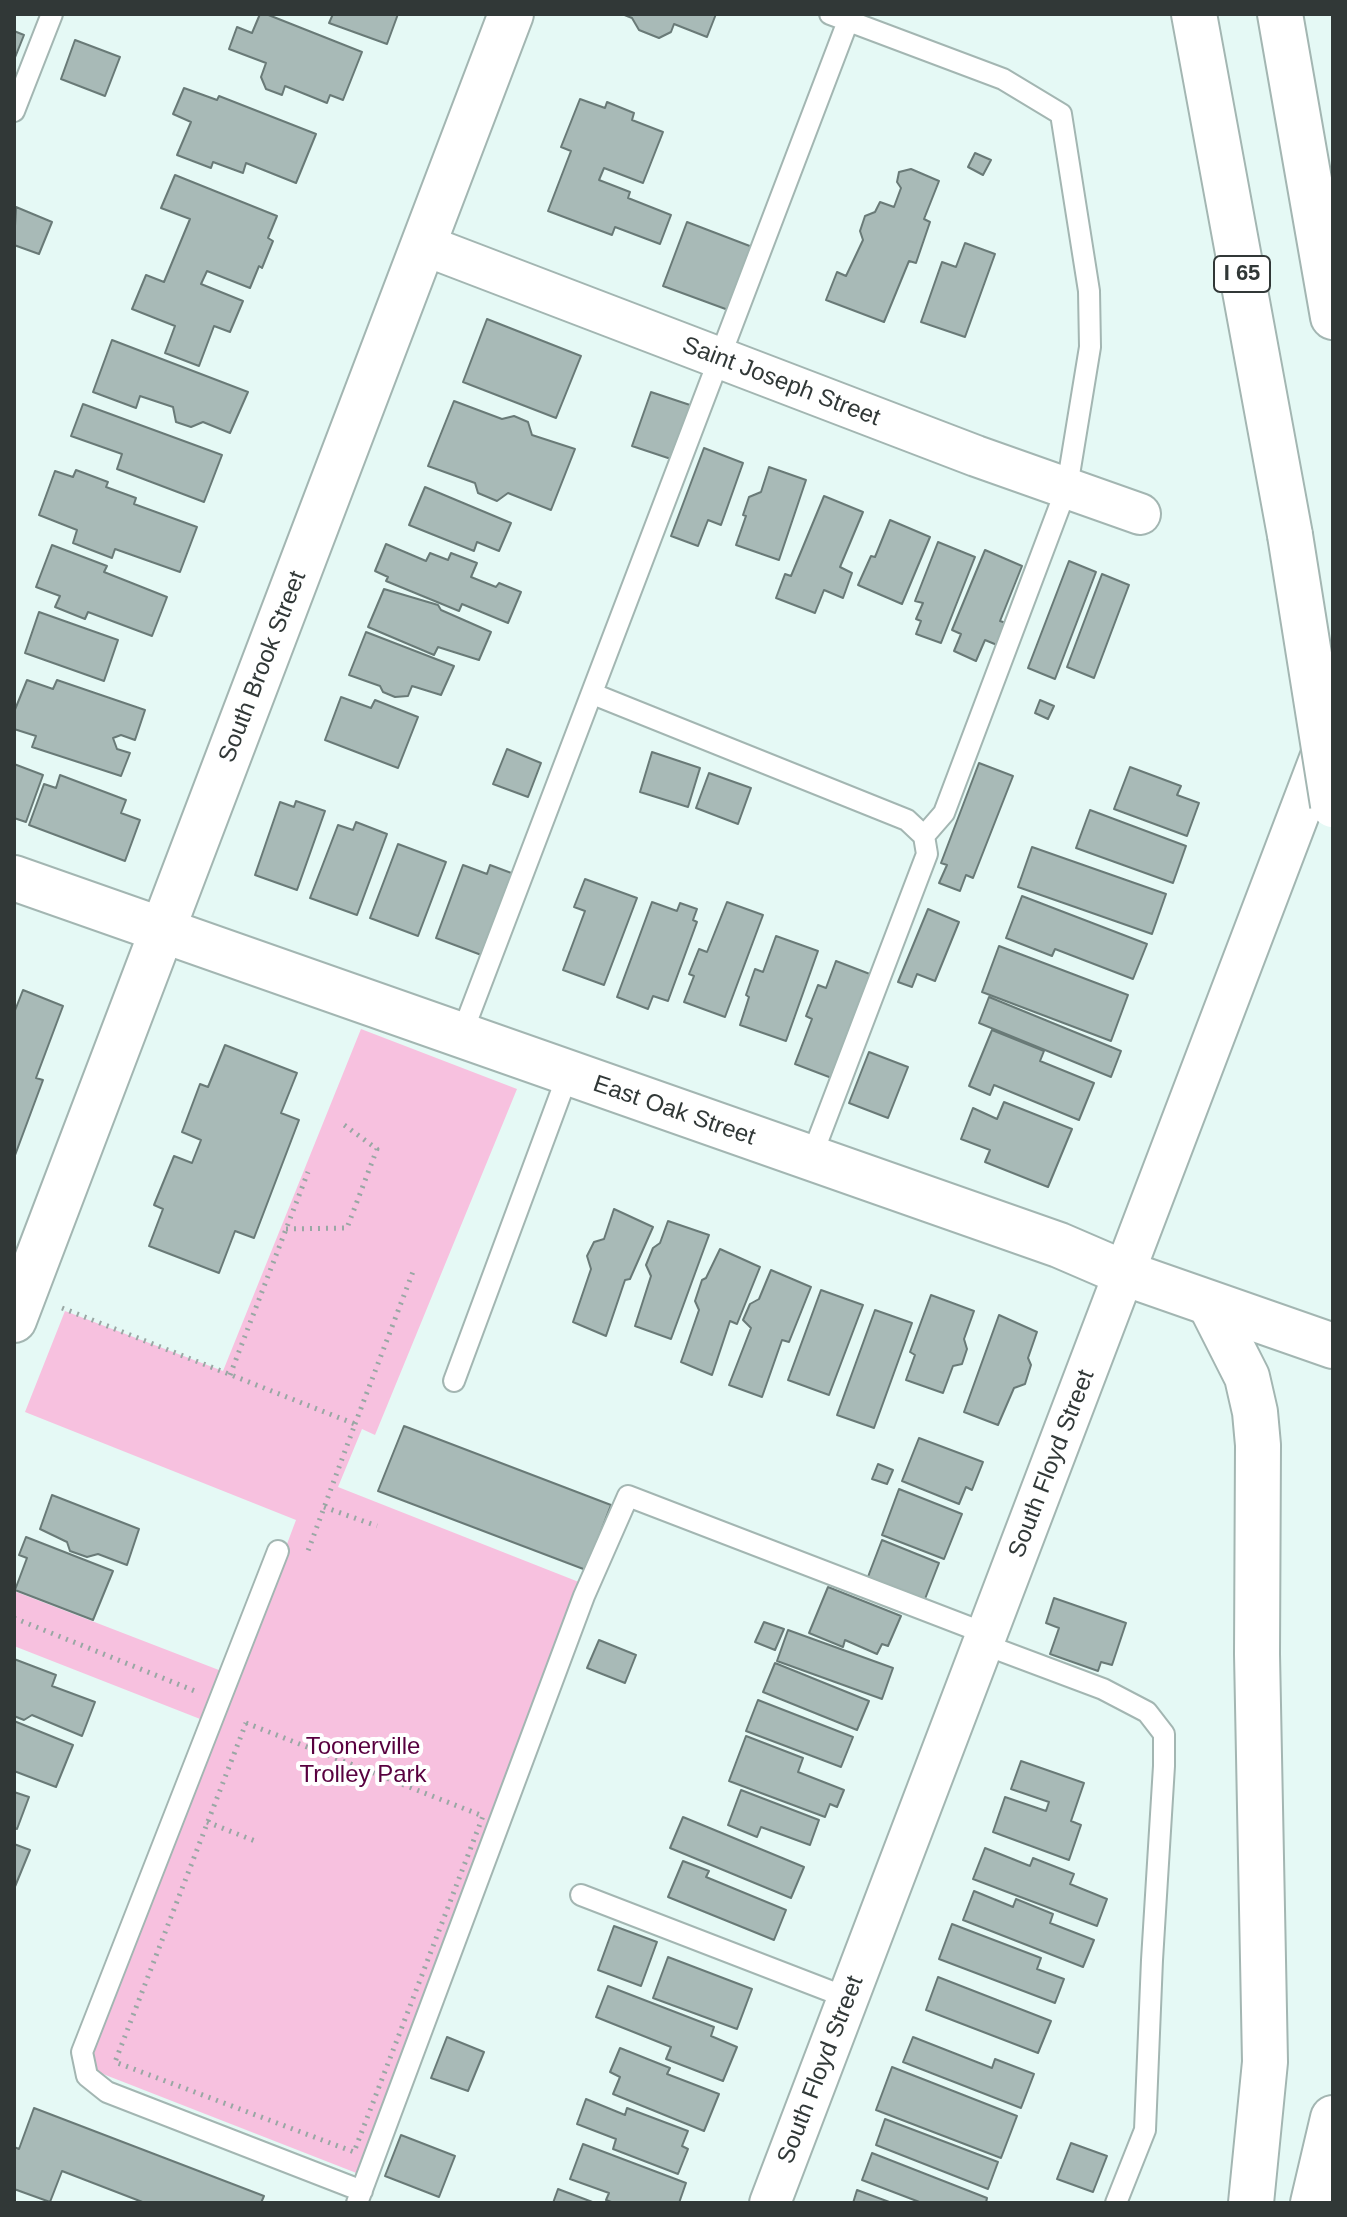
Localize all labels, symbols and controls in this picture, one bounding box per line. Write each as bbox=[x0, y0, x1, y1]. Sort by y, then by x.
road number: I 65 bbox=[1214, 256, 1270, 292]
street label: Saint Joseph Street bbox=[678, 331, 884, 433]
street label: South Brook Street bbox=[213, 567, 313, 767]
street label: East Oak Street bbox=[589, 1070, 759, 1152]
street label: South Floyd Street bbox=[1003, 1366, 1101, 1562]
park label: Toonerville Trolley Park bbox=[299, 1733, 427, 1789]
street label: South Floyd Street bbox=[772, 1972, 870, 2168]

